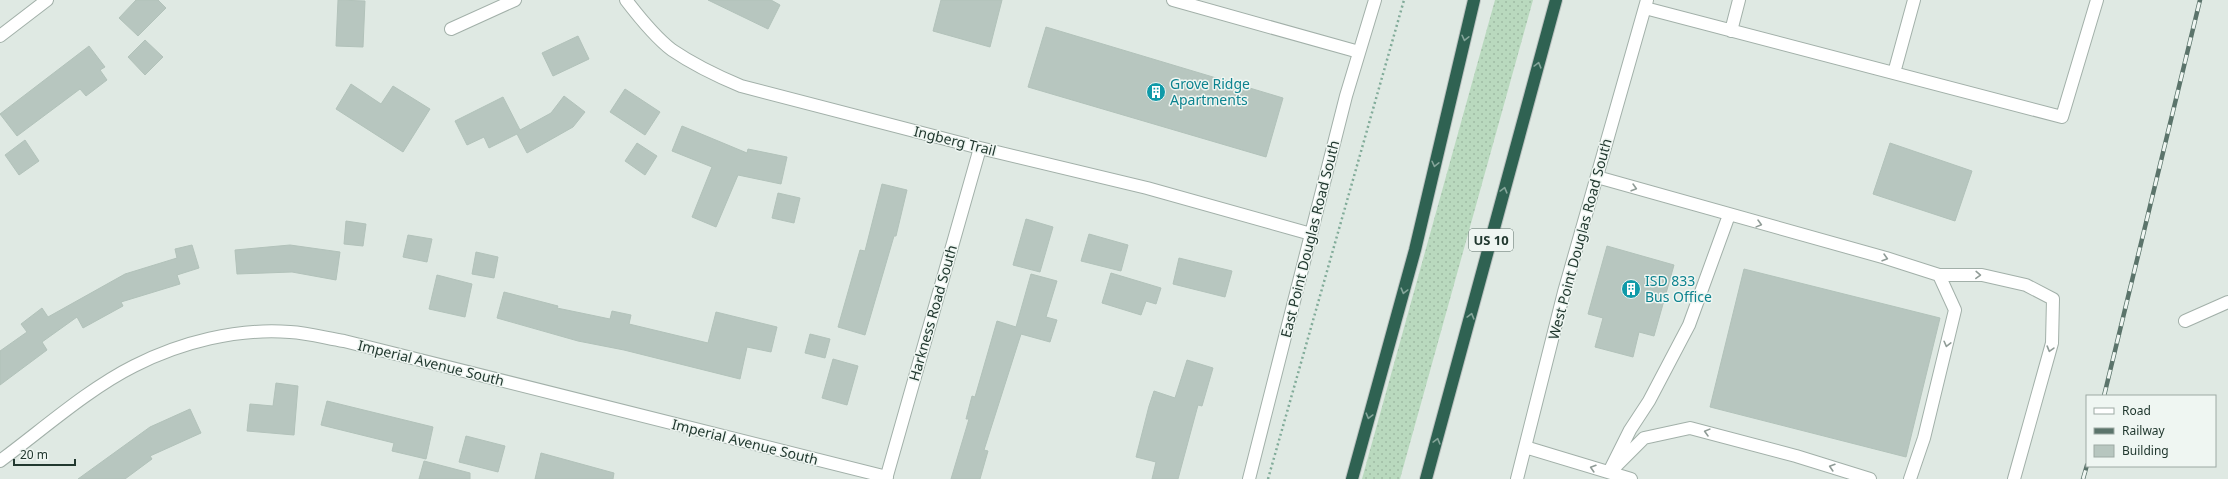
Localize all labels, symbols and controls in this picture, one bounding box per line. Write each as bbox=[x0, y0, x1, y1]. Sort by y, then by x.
one-way arrow bbox=[1462, 35, 1470, 41]
one-way arrow bbox=[1534, 62, 1542, 68]
place label: Grove Ridge Apartments bbox=[1170, 74, 1250, 109]
building icon: Grove Ridge Apartments bbox=[1145, 81, 1167, 103]
street label: Ingberg Trail bbox=[912, 121, 998, 160]
street label: West Point Douglas Road South bbox=[1543, 136, 1616, 342]
street label: East Point Douglas Road South bbox=[1276, 138, 1343, 339]
one-way arrow bbox=[1432, 161, 1440, 168]
one-way arrow bbox=[1630, 183, 1637, 192]
one-way arrow bbox=[1500, 187, 1508, 194]
one-way arrow bbox=[1756, 219, 1762, 227]
road number: US 10 bbox=[1469, 229, 1513, 251]
street label: Harkness Road South bbox=[904, 243, 961, 383]
one-way arrow bbox=[1881, 253, 1888, 262]
place label: ISD 833 Bus Office bbox=[1645, 271, 1712, 306]
one-way arrow bbox=[1975, 271, 1981, 279]
building icon: ISD 833 Bus Office bbox=[1620, 278, 1642, 300]
one-way arrow bbox=[1400, 287, 1409, 294]
one-way arrow bbox=[1466, 313, 1474, 319]
street label: Imperial Avenue South bbox=[356, 335, 506, 390]
one-way arrow bbox=[1943, 340, 1951, 347]
one-way arrow bbox=[2046, 346, 2055, 353]
legend bbox=[2086, 395, 2216, 467]
text: Road bbox=[2122, 402, 2151, 419]
one-way arrow bbox=[1366, 413, 1374, 419]
street label: Imperial Avenue South bbox=[670, 414, 820, 469]
text: Railway bbox=[2122, 422, 2166, 439]
one-way arrow bbox=[1704, 429, 1710, 437]
one-way arrow bbox=[1432, 438, 1440, 445]
scale bar bbox=[14, 441, 75, 467]
text: Building bbox=[2122, 442, 2169, 459]
text: 20 m bbox=[20, 446, 48, 463]
one-way arrow bbox=[1829, 463, 1836, 472]
one-way arrow bbox=[1590, 464, 1597, 473]

